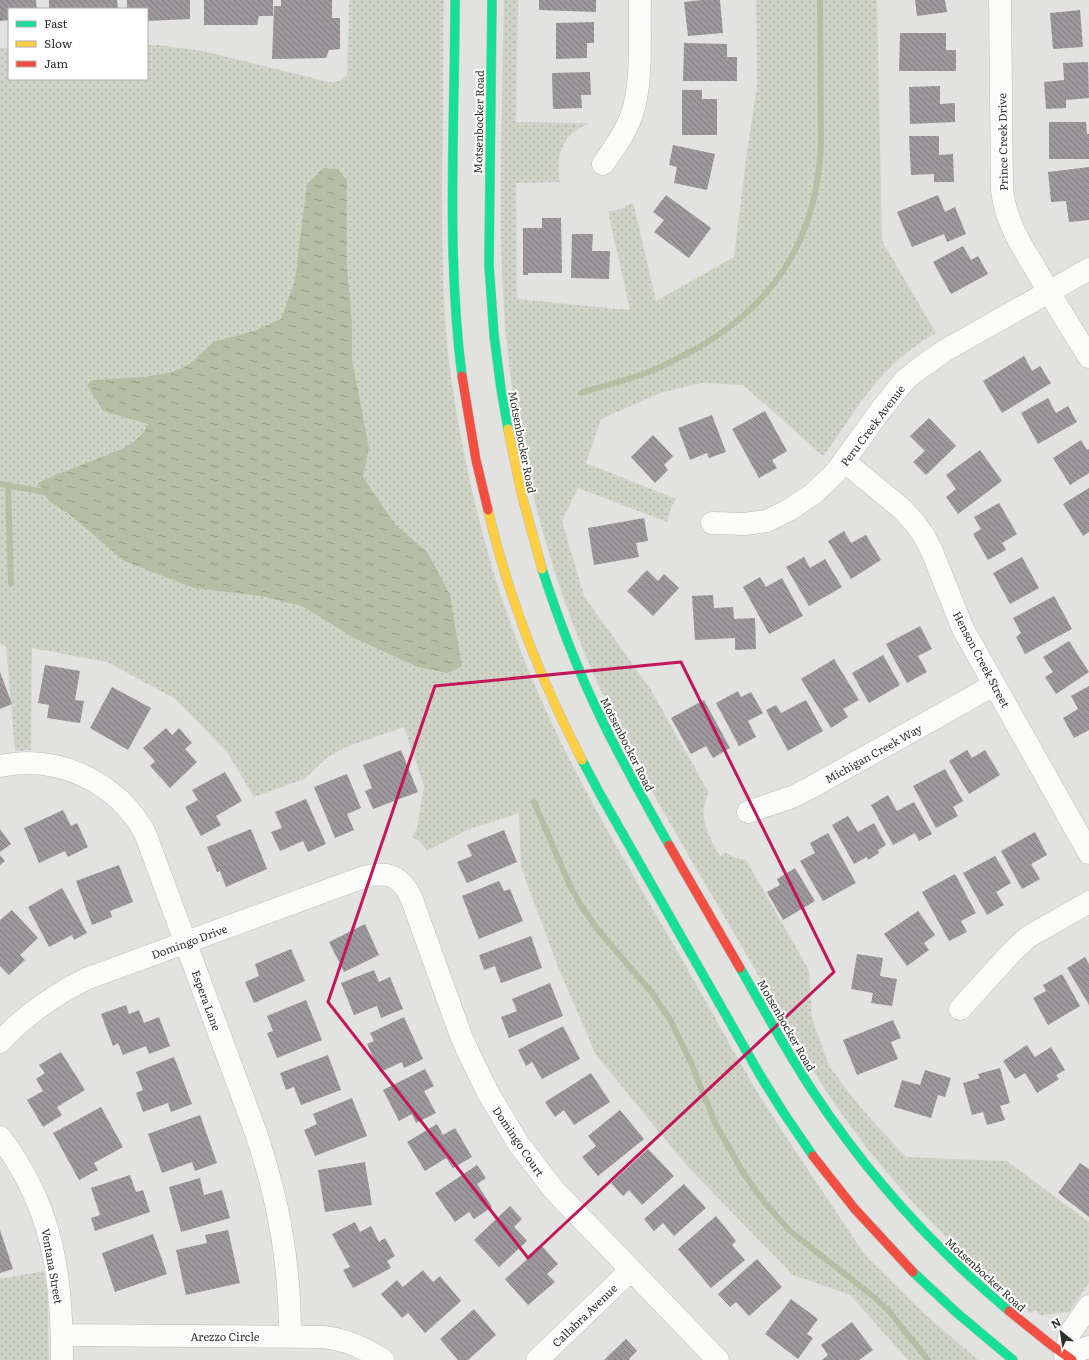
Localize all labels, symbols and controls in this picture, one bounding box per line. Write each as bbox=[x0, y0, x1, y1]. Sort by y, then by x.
legend bbox=[8, 8, 148, 80]
text: Fast bbox=[44, 14, 68, 32]
text: Slow bbox=[44, 34, 73, 52]
text: Jam bbox=[44, 54, 69, 72]
street label: Motsenbocker Road bbox=[469, 70, 487, 174]
street label: Prince Creek Drive bbox=[993, 93, 1011, 191]
street label: Peru Creek Avenue bbox=[836, 381, 908, 469]
street label: Motsenbocker Road bbox=[505, 390, 541, 495]
street label: Henson Creek Street bbox=[950, 608, 1014, 711]
street label: Motsenbocker Road bbox=[597, 694, 659, 794]
street label: Michigan Creek Way bbox=[822, 719, 925, 786]
street label: Domingo Drive bbox=[149, 920, 230, 962]
street label: Espera Lane bbox=[189, 967, 225, 1033]
street label: Motsenbocker Road bbox=[754, 976, 820, 1074]
street label: Domingo Court bbox=[490, 1103, 549, 1180]
street label: Ventana Street bbox=[38, 1227, 68, 1306]
street label: Motsenbocker Road bbox=[942, 1233, 1030, 1315]
street label: Callabra Avenue bbox=[548, 1280, 620, 1350]
north arrow bbox=[1041, 1312, 1081, 1352]
text: N bbox=[1048, 1313, 1063, 1332]
street label: Arezzo Circle bbox=[190, 1328, 260, 1344]

